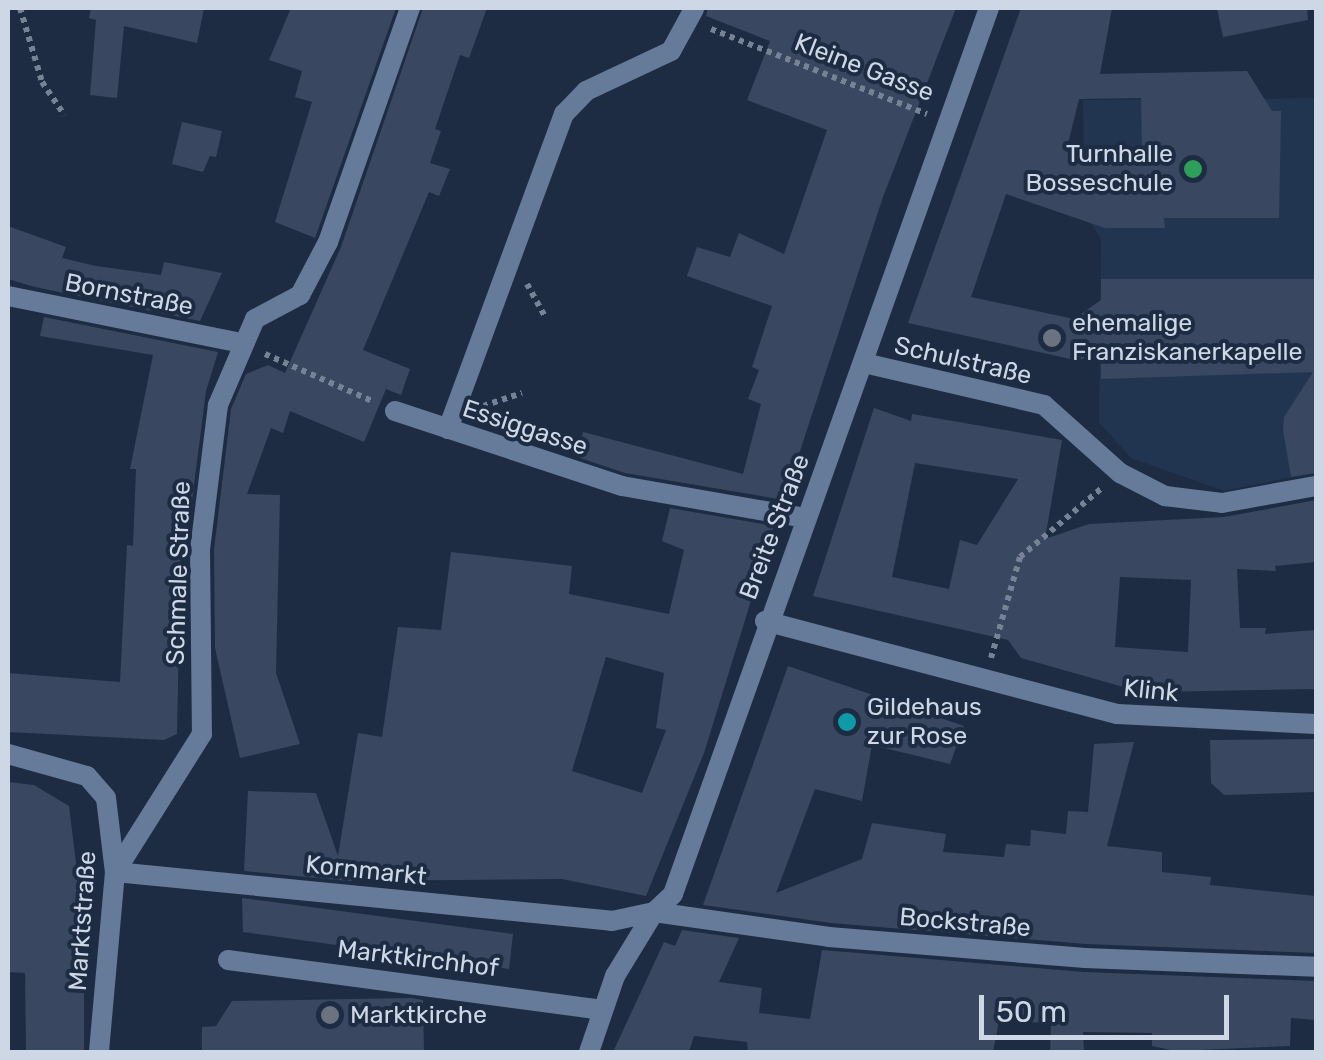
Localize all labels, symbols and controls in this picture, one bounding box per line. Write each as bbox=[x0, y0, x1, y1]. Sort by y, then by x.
street label: Kleine Gasse bbox=[790, 28, 938, 108]
place label: Turnhalle Bosseschule bbox=[1026, 140, 1173, 199]
marker: Turnhalle Bosseschule bbox=[1182, 158, 1204, 180]
street label: Bornstraße bbox=[62, 268, 196, 322]
place label: ehemalige Franziskanerkapelle bbox=[1072, 309, 1303, 368]
marker: ehemalige Franziskanerkapelle bbox=[1041, 327, 1063, 349]
street label: Schulstraße bbox=[891, 331, 1035, 391]
street label: Essiggasse bbox=[459, 394, 591, 462]
street label: Breite Straße bbox=[734, 450, 816, 604]
street label: Schmale Straße bbox=[161, 481, 197, 665]
street label: Klink bbox=[1122, 673, 1180, 709]
place label: Gildehaus zur Rose bbox=[867, 693, 982, 752]
marker: Gildehaus zur Rose bbox=[836, 711, 858, 733]
street label: Marktstraße bbox=[63, 850, 103, 992]
street label: Kornmarkt bbox=[304, 850, 428, 892]
street label: Bockstraße bbox=[898, 902, 1032, 944]
street label: Marktkirchhof bbox=[336, 934, 500, 984]
scale bar bbox=[984, 975, 1234, 1037]
text: 50 m bbox=[996, 994, 1067, 1030]
place label: Marktkirche bbox=[350, 1000, 487, 1030]
marker: Marktkirche bbox=[319, 1004, 341, 1026]

